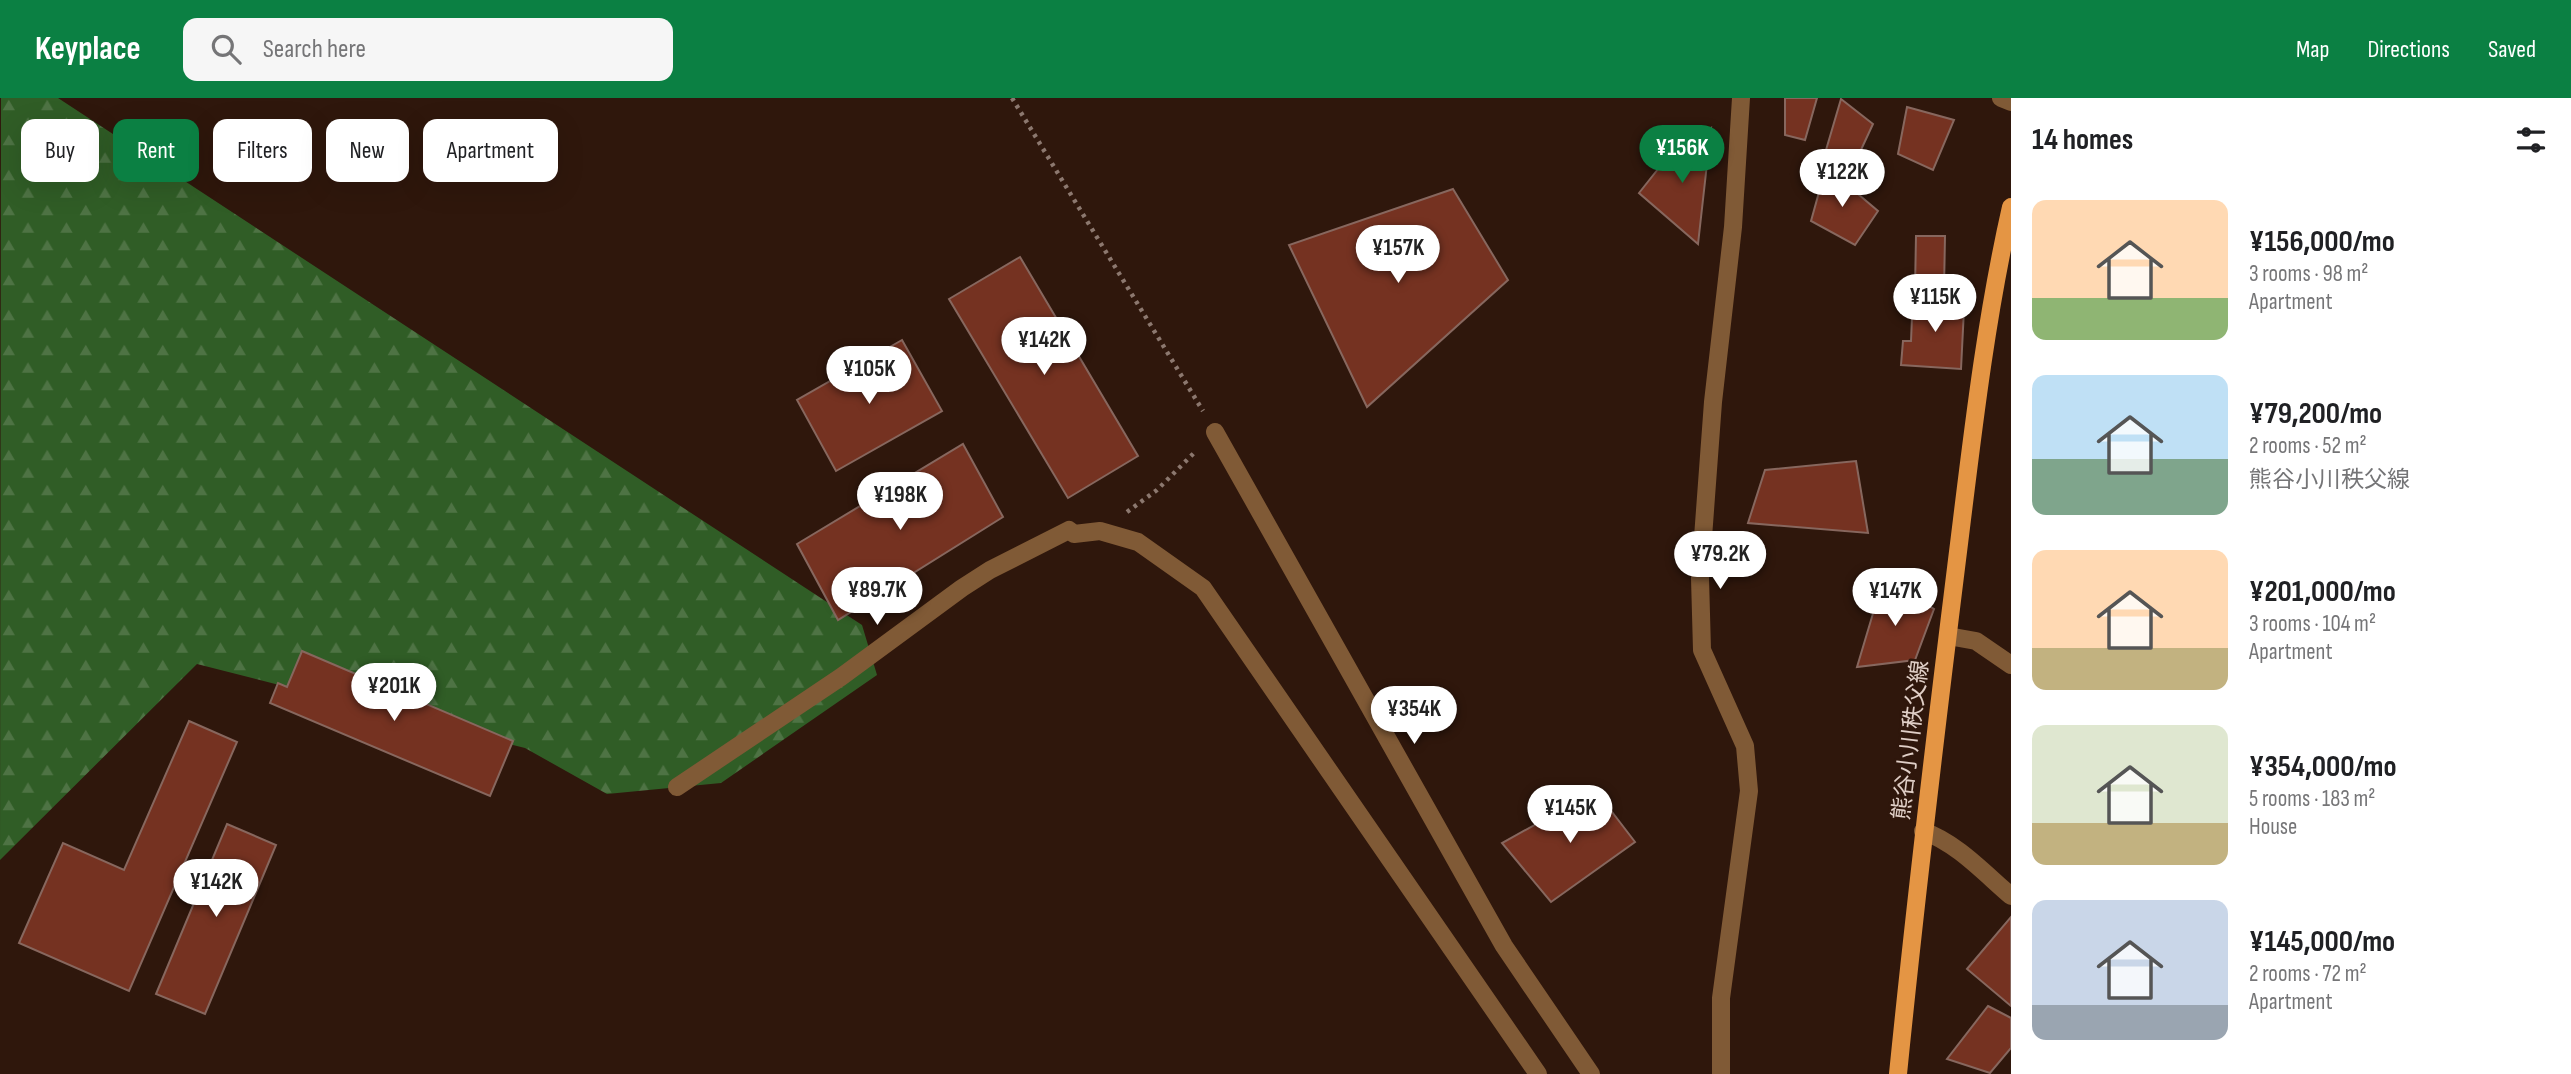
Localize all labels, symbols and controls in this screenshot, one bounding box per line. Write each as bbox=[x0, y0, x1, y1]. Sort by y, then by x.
search box bbox=[183, 18, 673, 81]
text: Keyplace bbox=[35, 29, 141, 69]
icon: search bbox=[207, 30, 245, 68]
text: Search here bbox=[263, 34, 366, 65]
text: Map bbox=[2296, 35, 2329, 64]
text: Directions bbox=[2367, 35, 2450, 64]
text: Saved bbox=[2488, 35, 2536, 64]
chip: Buy bbox=[21, 119, 99, 182]
chip: Rent bbox=[113, 119, 199, 182]
chip: Filters bbox=[213, 119, 312, 182]
chip: New bbox=[326, 119, 409, 182]
chip: Apartment bbox=[423, 119, 558, 182]
icon: filters bbox=[2512, 121, 2550, 159]
text: 14 homes bbox=[2032, 122, 2133, 158]
pin: ¥156K bbox=[1633, 126, 1731, 185]
text: ¥156K bbox=[1655, 134, 1709, 162]
pin: ¥122K bbox=[1793, 150, 1891, 209]
text: ¥122K bbox=[1816, 158, 1868, 186]
text: ¥156,000/mo bbox=[2249, 224, 2395, 260]
pin: ¥157K bbox=[1349, 226, 1447, 285]
icon: home bbox=[2088, 228, 2172, 312]
text: ¥157K bbox=[1372, 234, 1424, 262]
text: 3 rooms · 98 m² bbox=[2249, 260, 2368, 288]
pin: ¥115K bbox=[1886, 274, 1984, 334]
text: ¥115K bbox=[1909, 283, 1961, 311]
text: Apartment bbox=[2249, 288, 2333, 316]
pin: ¥142K bbox=[995, 317, 1093, 377]
text: ¥142K bbox=[1017, 326, 1071, 354]
pin: ¥105K bbox=[820, 346, 918, 406]
text: ¥105K bbox=[842, 355, 896, 383]
text: ¥79,200/mo bbox=[2249, 396, 2382, 432]
icon: home bbox=[2088, 403, 2172, 487]
text: 2 rooms · 52 m² bbox=[2249, 432, 2367, 460]
text: 熊谷小川秩父線 bbox=[2249, 466, 2410, 494]
pin: ¥198K bbox=[851, 472, 949, 532]
text: ¥198K bbox=[873, 481, 927, 509]
pin: ¥79.2K bbox=[1663, 532, 1777, 591]
text: ¥79.2K bbox=[1690, 540, 1750, 568]
pin: ¥89.7K bbox=[820, 568, 934, 627]
pin: ¥147K bbox=[1846, 568, 1944, 628]
text: ¥201,000/mo bbox=[2249, 574, 2396, 610]
text: ¥89.7K bbox=[847, 576, 907, 604]
text: ¥147K bbox=[1869, 577, 1921, 605]
icon: home bbox=[2088, 578, 2172, 662]
text: 3 rooms · 104 m² bbox=[2249, 610, 2376, 638]
text: Apartment bbox=[2249, 638, 2333, 666]
street label: 熊谷小川秩父線 bbox=[1887, 659, 1935, 822]
pin: ¥201K bbox=[345, 664, 443, 723]
text: ¥201K bbox=[367, 672, 421, 700]
pin: ¥354K bbox=[1365, 686, 1463, 746]
text: ¥354K bbox=[1387, 695, 1441, 723]
text: ¥354,000/mo bbox=[2249, 749, 2397, 785]
icon: home bbox=[2088, 753, 2172, 837]
text: 5 rooms · 183 m² bbox=[2249, 785, 2375, 813]
pin: ¥145K bbox=[1521, 786, 1619, 845]
text: ¥145K bbox=[1543, 794, 1597, 822]
text: House bbox=[2249, 813, 2297, 841]
pin: ¥142K bbox=[167, 860, 265, 919]
text: ¥142K bbox=[189, 868, 243, 896]
text: ¥145,000/mo bbox=[2249, 924, 2395, 960]
icon: home bbox=[2088, 928, 2172, 1012]
text: 2 rooms · 72 m² bbox=[2249, 960, 2367, 988]
text: Apartment bbox=[2249, 988, 2333, 1016]

